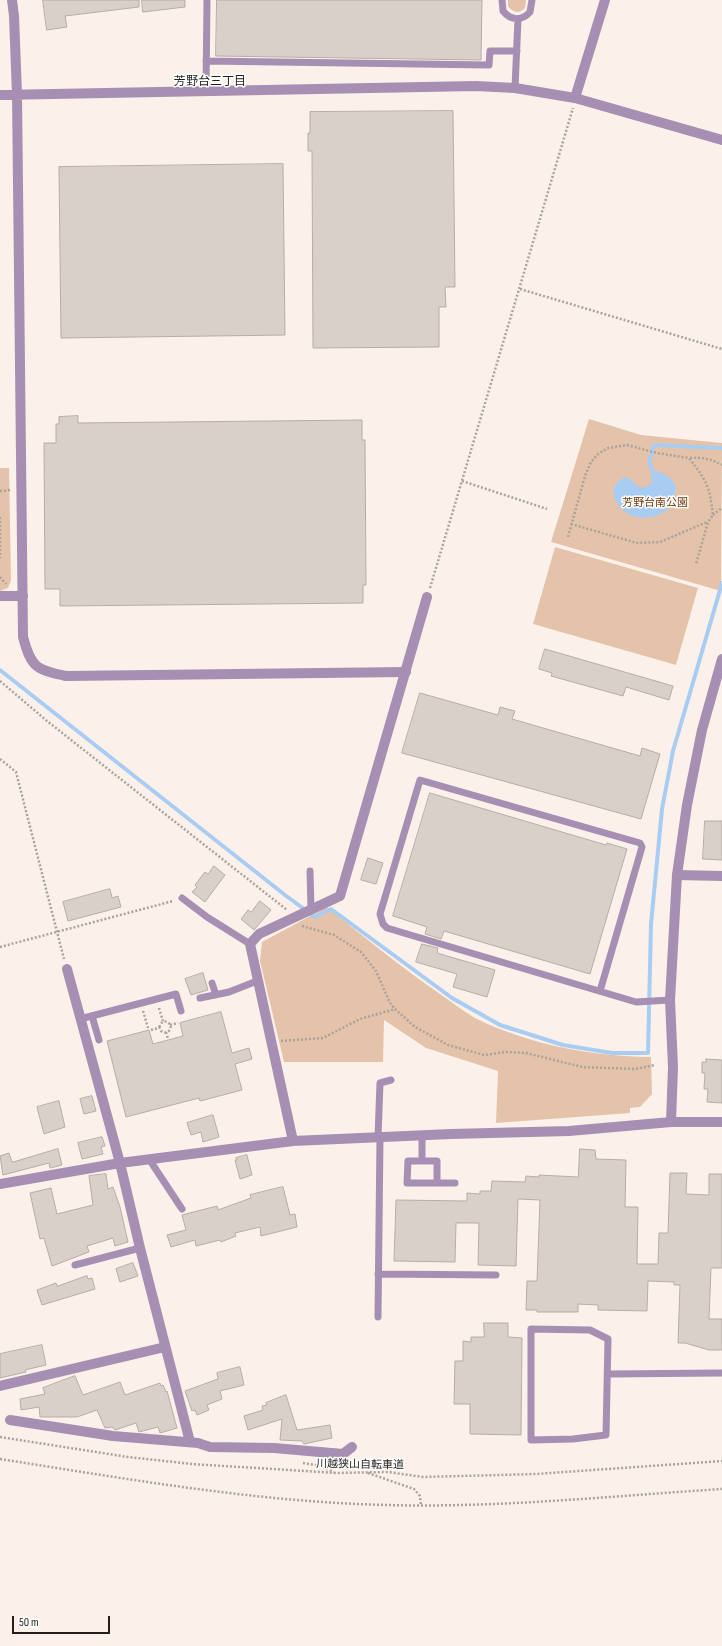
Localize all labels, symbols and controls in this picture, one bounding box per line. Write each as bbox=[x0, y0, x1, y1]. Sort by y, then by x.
district label: 芳野台三丁目 bbox=[174, 75, 246, 89]
park label: 芳野台南公園 bbox=[622, 496, 688, 510]
street label: 川越狭山自転車道 bbox=[316, 1458, 404, 1472]
scale bar bbox=[14, 1608, 112, 1634]
text: 50 m bbox=[19, 1615, 39, 1630]

